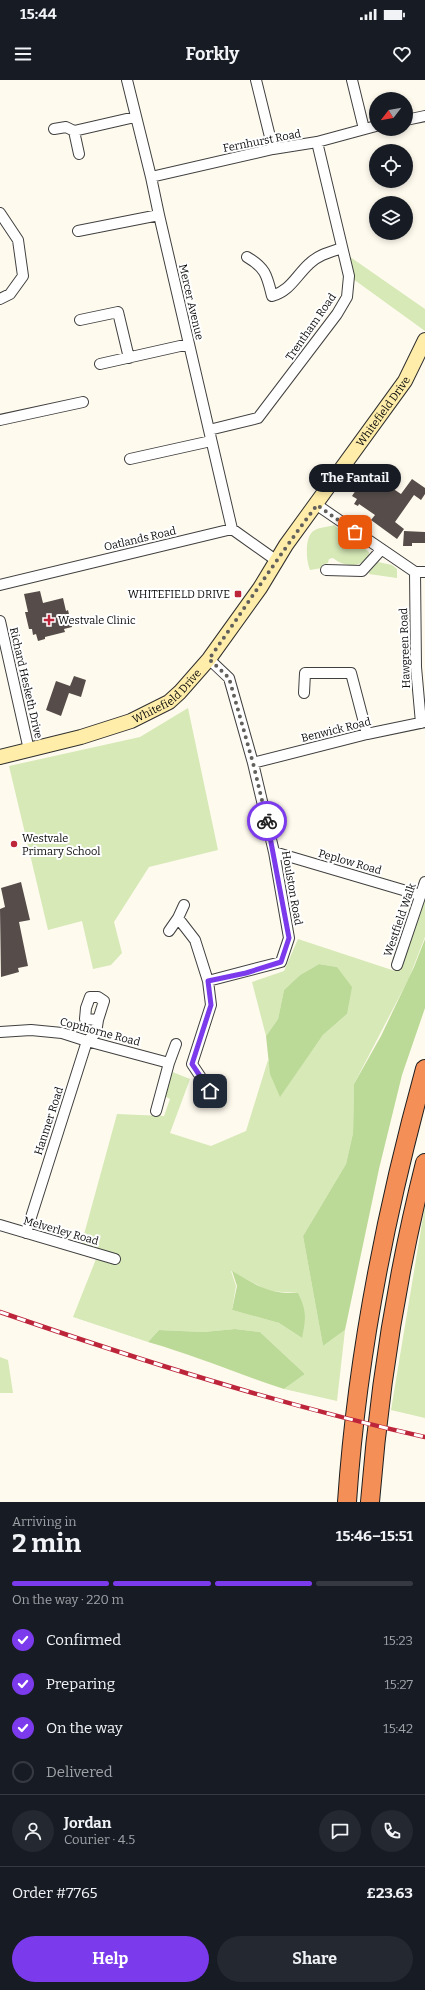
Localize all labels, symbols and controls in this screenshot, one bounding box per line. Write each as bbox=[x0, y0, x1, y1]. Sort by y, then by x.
text: 15:44 bbox=[20, 5, 57, 23]
icon: menu bbox=[12, 43, 34, 65]
text: Forkly bbox=[186, 43, 239, 65]
icon: heart bbox=[391, 43, 413, 65]
north arrow bbox=[369, 92, 413, 136]
map controls bbox=[369, 92, 413, 240]
street label: Fernhurst Road bbox=[222, 127, 303, 155]
button: locate bbox=[369, 144, 413, 188]
button: layers bbox=[369, 196, 413, 240]
street label: Mercer Avenue bbox=[176, 263, 206, 341]
street label: Trentham Road bbox=[283, 291, 339, 363]
street label: Whitefield Drive bbox=[353, 374, 413, 449]
callout: The Fantail bbox=[309, 464, 401, 492]
text: The Fantail bbox=[321, 470, 389, 485]
pin bbox=[338, 515, 372, 549]
icon: bag bbox=[344, 521, 366, 543]
street label: Oatlands Road bbox=[103, 524, 178, 554]
place label: WHITEFIELD DRIVE bbox=[128, 588, 230, 601]
marker: WHITEFIELD DRIVE bbox=[233, 589, 243, 599]
street label: Hawgreen Road bbox=[397, 607, 413, 688]
marker: Westvale Clinic bbox=[43, 614, 55, 626]
place label: Westvale Clinic bbox=[58, 614, 136, 627]
street label: Richard Hesketh Drive bbox=[7, 626, 45, 740]
street label: Whitefield Drive bbox=[130, 666, 204, 726]
street label: Benwick Road bbox=[300, 715, 373, 745]
courier bbox=[247, 801, 287, 841]
icon: bike bbox=[256, 810, 278, 832]
place label: Westvale Primary School bbox=[22, 832, 101, 858]
marker: Westvale Primary School bbox=[9, 839, 19, 849]
street label: Peplow Road bbox=[317, 847, 384, 877]
street label: Houlston Road bbox=[279, 850, 305, 927]
street label: Westfield Walk bbox=[381, 881, 419, 958]
street label: Copthorne Road bbox=[58, 1015, 142, 1049]
pin bbox=[193, 1074, 227, 1108]
icon: home bbox=[199, 1080, 221, 1102]
street label: Hanmer Road bbox=[32, 1085, 66, 1157]
street label: Melverley Road bbox=[22, 1214, 101, 1248]
text: Arriving in bbox=[12, 1514, 77, 1529]
text: 15:46–15:51 bbox=[336, 1527, 413, 1545]
text: 2 min bbox=[12, 1528, 81, 1559]
text: On the way · 220 m bbox=[12, 1592, 124, 1607]
icon: check bbox=[12, 1629, 34, 1651]
text: Confirmed bbox=[46, 1631, 121, 1649]
text: 15:23 bbox=[384, 1633, 413, 1648]
icon: check bbox=[12, 1673, 34, 1695]
text: Preparing bbox=[46, 1675, 115, 1693]
text: 15:27 bbox=[385, 1677, 413, 1692]
icon: check bbox=[12, 1717, 34, 1739]
text: On the way bbox=[46, 1719, 123, 1737]
text: 15:42 bbox=[383, 1721, 413, 1736]
text: Delivered bbox=[46, 1763, 113, 1781]
button: person bbox=[12, 1810, 54, 1852]
button: chat bbox=[319, 1810, 361, 1852]
button: phone bbox=[371, 1810, 413, 1852]
text: Jordan bbox=[64, 1814, 111, 1832]
text: Courier · 4.5 bbox=[64, 1832, 135, 1847]
text: Order #7765 bbox=[12, 1884, 97, 1902]
text: £23.63 bbox=[366, 1884, 413, 1902]
button: Help bbox=[12, 1936, 209, 1982]
button: Share bbox=[217, 1936, 413, 1982]

